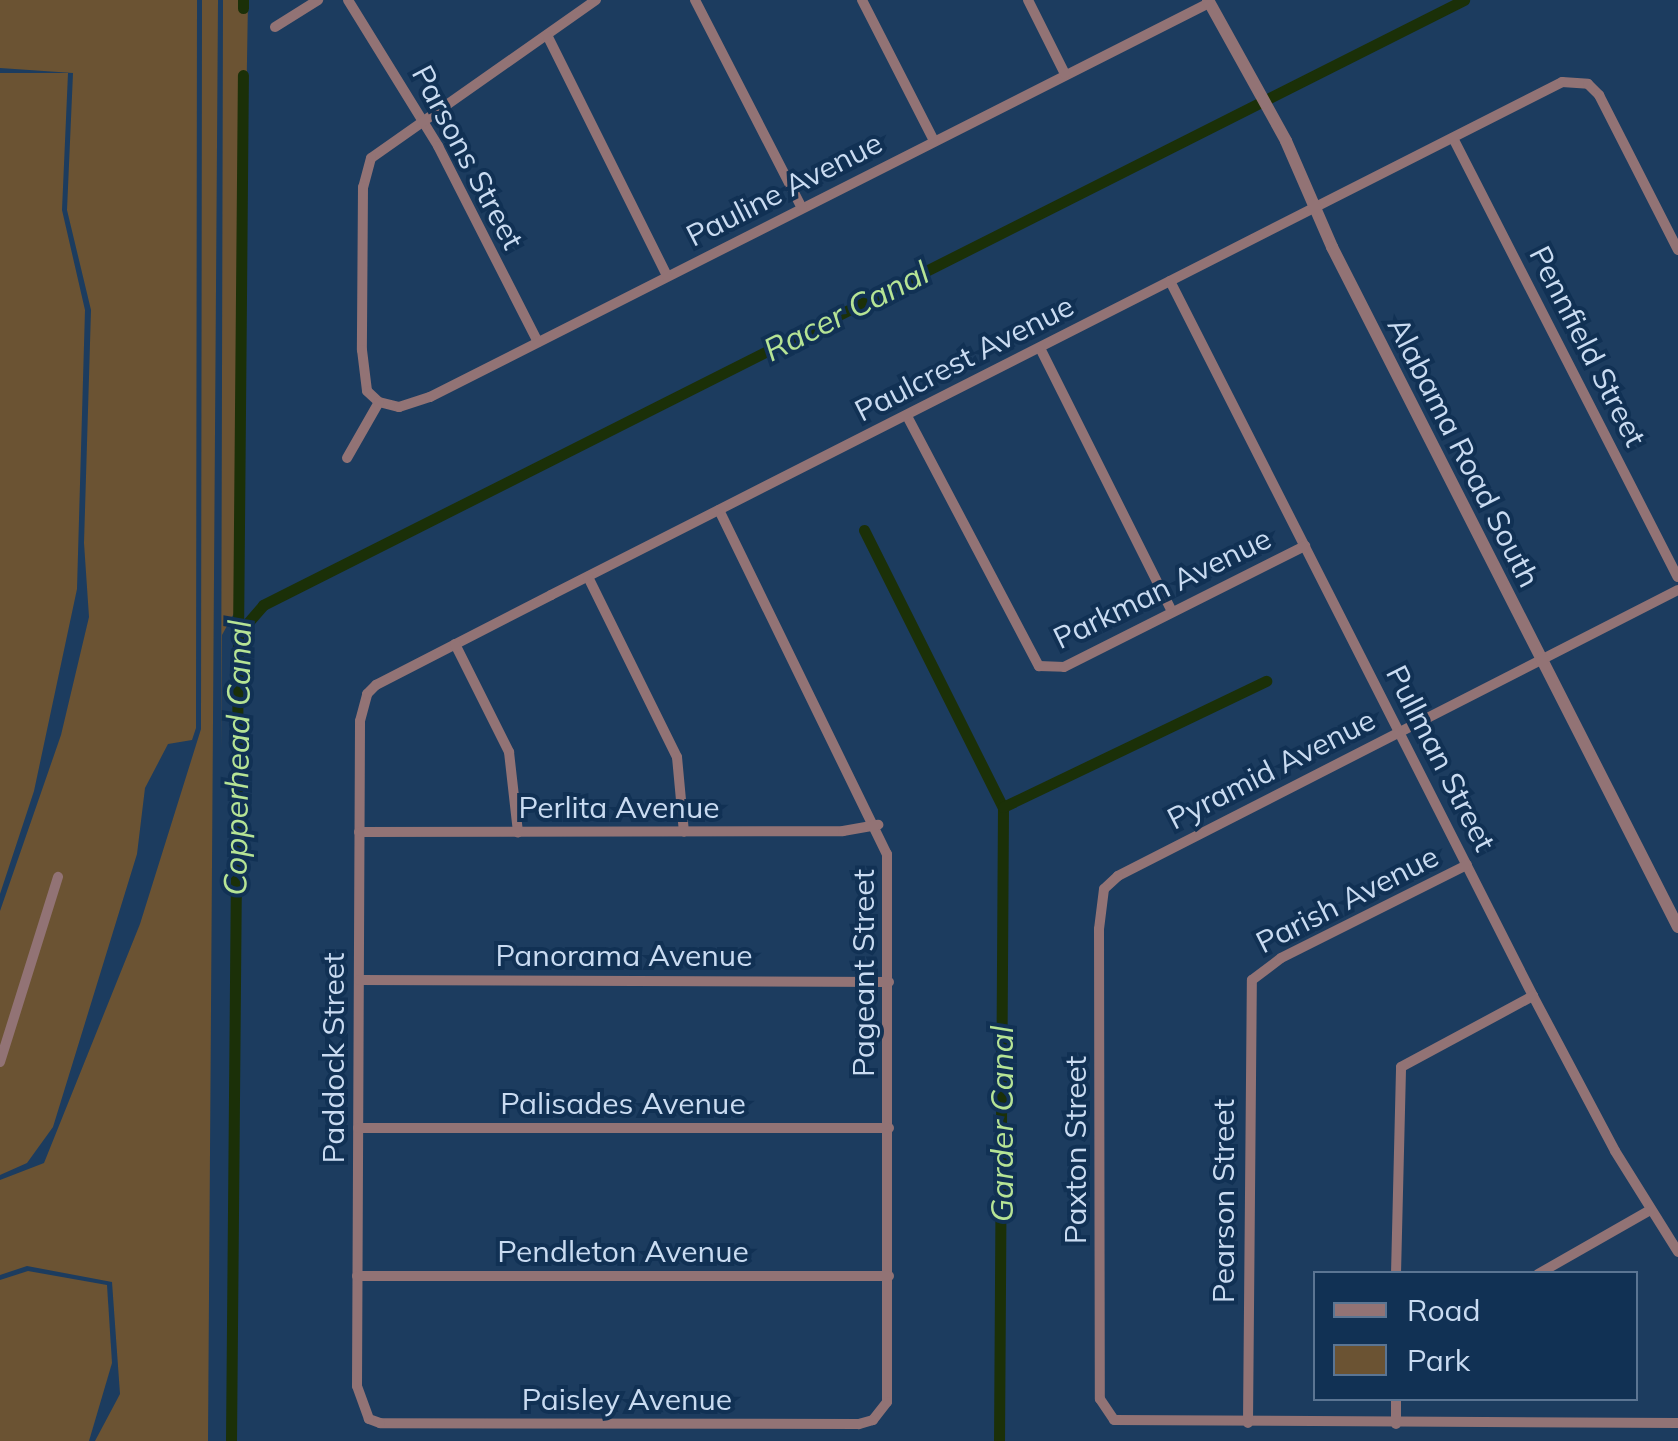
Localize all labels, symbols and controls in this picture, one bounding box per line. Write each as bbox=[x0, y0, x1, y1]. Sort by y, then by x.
street label: Parsons Street bbox=[405, 59, 531, 255]
street label: Pauline Avenue bbox=[680, 124, 888, 254]
street label: Pennfield Street bbox=[1522, 240, 1654, 452]
water label: Racer Canal bbox=[757, 253, 935, 369]
street label: Paulcrest Avenue bbox=[849, 287, 1079, 429]
street label: Alabama Road South bbox=[1380, 311, 1548, 593]
street label: Parkman Avenue bbox=[1047, 520, 1277, 656]
water label: Copperhead Canal bbox=[215, 620, 259, 896]
street label: Pullman Street bbox=[1379, 659, 1503, 857]
street label: Pyramid Avenue bbox=[1161, 701, 1381, 837]
street label: Perlita Avenue bbox=[518, 789, 720, 825]
street label: Parish Avenue bbox=[1250, 838, 1444, 960]
street label: Pageant Street bbox=[845, 869, 881, 1077]
street label: Panorama Avenue bbox=[496, 937, 752, 973]
street label: Paddock Street bbox=[315, 952, 351, 1164]
water label: Garder Canal bbox=[982, 1026, 1020, 1222]
street label: Paxton Street bbox=[1057, 1056, 1093, 1244]
street label: Palisades Avenue bbox=[500, 1085, 746, 1121]
street label: Pearson Street bbox=[1205, 1099, 1241, 1303]
street label: Pendleton Avenue bbox=[497, 1233, 749, 1269]
legend bbox=[1313, 1271, 1638, 1401]
text: Road bbox=[1407, 1291, 1481, 1329]
text: Park bbox=[1407, 1341, 1470, 1379]
street label: Paisley Avenue bbox=[522, 1381, 732, 1417]

